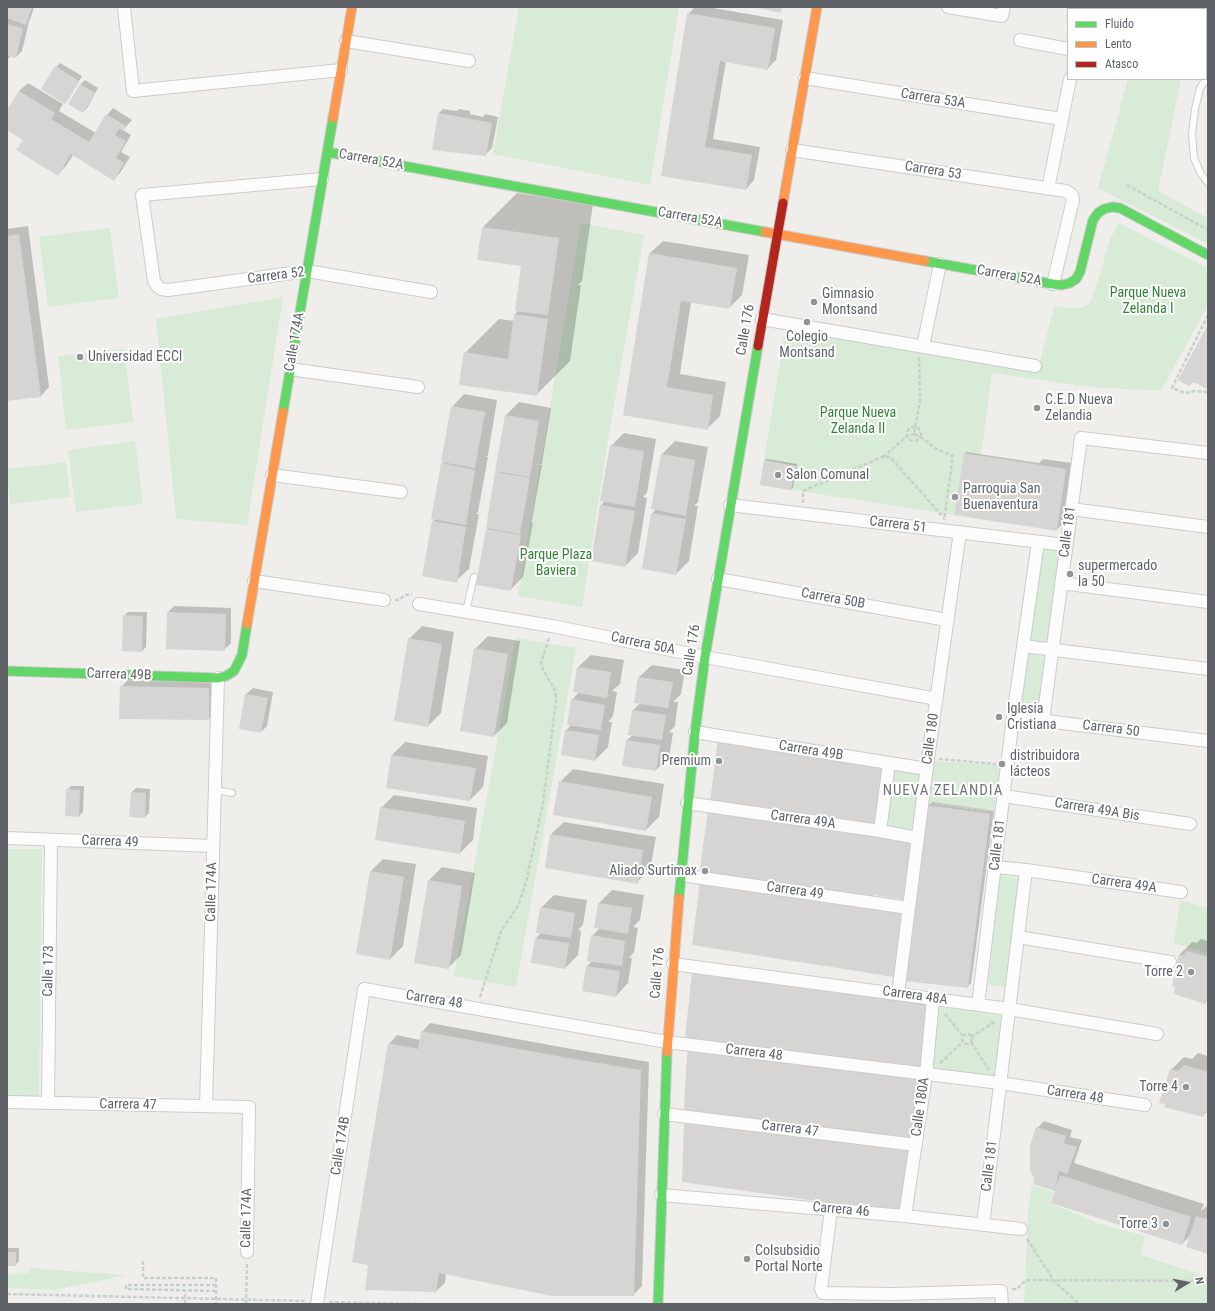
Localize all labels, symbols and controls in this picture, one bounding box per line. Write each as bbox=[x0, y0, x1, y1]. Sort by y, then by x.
legend bbox=[1067, 8, 1207, 80]
text: Fluido bbox=[1105, 17, 1134, 31]
text: Lento bbox=[1105, 37, 1132, 51]
text: Atasco bbox=[1105, 57, 1138, 71]
street label: Carrera 53A bbox=[899, 86, 967, 112]
street label: Carrera 52A bbox=[337, 146, 405, 174]
street label: Carrera 53 bbox=[903, 158, 963, 184]
street label: Carrera 52A bbox=[656, 204, 724, 232]
street label: Carrera 52A bbox=[975, 262, 1043, 290]
street label: Carrera 52 bbox=[247, 264, 305, 288]
park label: Parque Nueva Zelanda I bbox=[1110, 285, 1186, 318]
place label: Gimnasio Montsand bbox=[822, 286, 877, 318]
marker: Gimnasio Montsand bbox=[809, 297, 819, 307]
street label: Calle 176 bbox=[733, 303, 759, 357]
street label: Calle 174A bbox=[282, 311, 308, 373]
marker: Colegio Montsand bbox=[802, 317, 812, 327]
place label: Colegio Montsand bbox=[779, 329, 835, 362]
place label: Universidad ECCI bbox=[88, 349, 182, 365]
marker: Universidad ECCI bbox=[75, 352, 85, 362]
place label: C.E.D Nueva Zelandia bbox=[1045, 392, 1113, 424]
marker: C.E.D Nueva Zelandia bbox=[1032, 403, 1042, 413]
park label: Parque Nueva Zelanda II bbox=[820, 405, 896, 438]
place label: Salon Comunal bbox=[786, 467, 869, 483]
marker: Salon Comunal bbox=[773, 470, 783, 480]
place label: Parroquia San Buenaventura bbox=[963, 481, 1040, 514]
marker: Parroquia San Buenaventura bbox=[950, 492, 960, 502]
street label: Calle 181 bbox=[1056, 505, 1080, 559]
street label: Carrera 51 bbox=[869, 513, 927, 537]
park label: Parque Plaza Baviera bbox=[520, 547, 592, 580]
place label: supermercado la 50 bbox=[1078, 558, 1157, 590]
marker: supermercado la 50 bbox=[1065, 569, 1075, 579]
street label: Carrera 50B bbox=[800, 585, 866, 613]
street label: Calle 176 bbox=[680, 623, 704, 677]
street label: Carrera 50A bbox=[609, 629, 677, 659]
street label: Carrera 49B bbox=[86, 665, 152, 685]
place label: Iglesia Cristiana bbox=[1007, 701, 1056, 734]
street label: Calle 180 bbox=[919, 712, 943, 766]
marker: Iglesia Cristiana bbox=[994, 712, 1004, 722]
street label: Carrera 50 bbox=[1082, 717, 1140, 741]
street label: Carrera 49B bbox=[778, 738, 844, 764]
place label: distribuidora lácteos bbox=[1010, 748, 1080, 780]
place label: Premium bbox=[661, 753, 711, 769]
marker: Premium bbox=[714, 756, 724, 766]
marker: distribuidora lácteos bbox=[997, 759, 1007, 769]
district label: NUEVA ZELANDIA bbox=[883, 782, 1003, 800]
street label: Carrera 49A Bis bbox=[1053, 795, 1141, 825]
street label: Carrera 49A bbox=[769, 807, 837, 833]
street label: Calle 181 bbox=[987, 818, 1009, 872]
street label: Carrera 49 bbox=[81, 833, 139, 851]
street label: Calle 174A bbox=[203, 862, 221, 922]
place label: Aliado Surtimax bbox=[609, 863, 697, 879]
marker: Aliado Surtimax bbox=[700, 866, 710, 876]
street label: Carrera 49A bbox=[1090, 871, 1158, 897]
street label: Carrera 49 bbox=[765, 879, 825, 903]
street label: Calle 173 bbox=[40, 945, 58, 997]
street label: Calle 176 bbox=[647, 947, 669, 999]
place label: Torre 2 bbox=[1144, 964, 1183, 980]
marker: Torre 2 bbox=[1186, 967, 1196, 977]
street label: Carrera 48A bbox=[881, 983, 949, 1009]
street label: Carrera 48 bbox=[404, 987, 464, 1013]
street label: Carrera 48 bbox=[725, 1041, 783, 1065]
street label: Calle 180A bbox=[909, 1076, 933, 1138]
place label: Torre 4 bbox=[1139, 1079, 1178, 1095]
street label: Carrera 48 bbox=[1045, 1082, 1105, 1108]
marker: Torre 4 bbox=[1181, 1082, 1191, 1092]
street label: Carrera 47 bbox=[99, 1096, 157, 1114]
street label: Calle 174B bbox=[328, 1115, 354, 1177]
street label: Carrera 47 bbox=[761, 1117, 819, 1141]
street label: Calle 181 bbox=[979, 1139, 1001, 1193]
street label: Calle 174A bbox=[238, 1188, 256, 1248]
street label: Carrera 46 bbox=[812, 1199, 870, 1221]
place label: Torre 3 bbox=[1119, 1216, 1158, 1232]
marker: Torre 3 bbox=[1161, 1219, 1171, 1229]
place label: Colsubsidio Portal Norte bbox=[755, 1243, 823, 1276]
marker: Colsubsidio Portal Norte bbox=[742, 1254, 752, 1264]
north arrow bbox=[1167, 1263, 1207, 1303]
text: N bbox=[1192, 1276, 1206, 1285]

